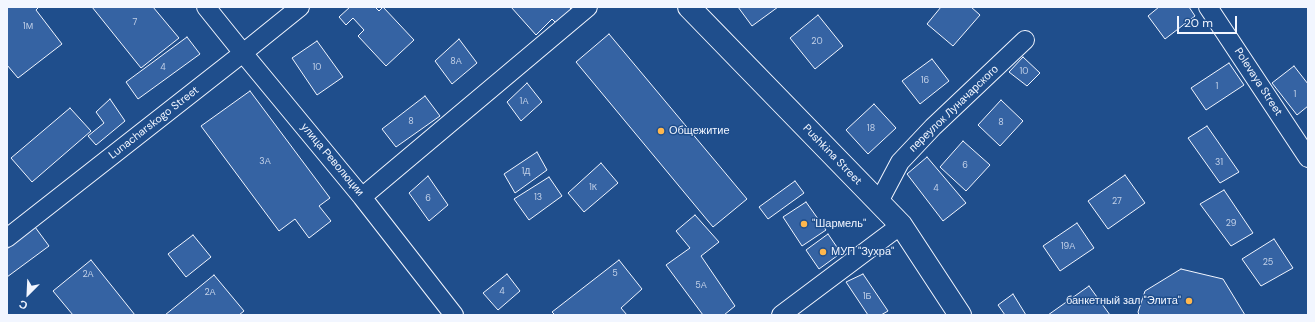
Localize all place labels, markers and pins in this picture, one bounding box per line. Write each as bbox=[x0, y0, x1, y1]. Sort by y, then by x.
place label: Общежитие bbox=[669, 124, 730, 138]
marker: Общежитие bbox=[656, 126, 666, 136]
place label: "Шармель" bbox=[812, 217, 866, 231]
marker: "Шармель" bbox=[799, 219, 809, 229]
place label: МУП "Зухра" bbox=[831, 245, 894, 259]
marker: МУП "Зухра" bbox=[818, 247, 828, 257]
place label: банкетный зал "Элита" bbox=[1066, 294, 1181, 308]
marker: банкетный зал "Элита" bbox=[1184, 296, 1194, 306]

